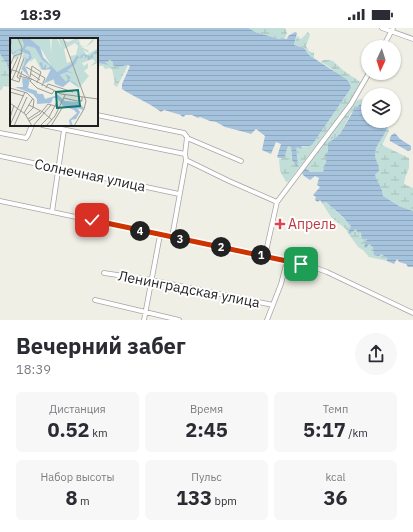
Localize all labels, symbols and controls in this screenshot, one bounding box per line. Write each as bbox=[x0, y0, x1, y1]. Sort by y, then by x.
text: 18:39 bbox=[20, 5, 61, 24]
inset map bbox=[10, 38, 98, 126]
north arrow bbox=[361, 40, 401, 80]
map controls bbox=[361, 40, 401, 128]
button: layers bbox=[361, 88, 401, 128]
street label: Солнечная улица bbox=[33, 154, 148, 196]
pin bbox=[75, 203, 109, 237]
icon: check bbox=[81, 209, 103, 231]
place label: Апрель bbox=[288, 215, 336, 233]
marker: Апрель bbox=[275, 219, 285, 229]
pin: 4 bbox=[130, 221, 150, 241]
text: 4 bbox=[137, 224, 143, 238]
pin: 3 bbox=[170, 229, 190, 249]
text: 3 bbox=[177, 232, 183, 246]
pin: 2 bbox=[211, 237, 231, 257]
text: 2 bbox=[218, 240, 224, 254]
pin: 1 bbox=[251, 245, 271, 265]
pin bbox=[284, 247, 318, 281]
text: 1 bbox=[258, 248, 264, 262]
icon: arrive bbox=[290, 253, 312, 275]
street label: Ленинградская улица bbox=[117, 266, 262, 312]
text: Вечерний забег bbox=[16, 331, 186, 360]
button: share bbox=[355, 333, 397, 375]
text: 18:39 bbox=[16, 361, 51, 378]
text: Дистанция bbox=[49, 402, 106, 416]
text: Время bbox=[190, 402, 223, 416]
text: Темп bbox=[323, 402, 348, 416]
text: 0.52 bbox=[47, 416, 90, 443]
text: 2:45 bbox=[185, 416, 228, 443]
text: 5:17 bbox=[303, 416, 346, 443]
text: km bbox=[90, 426, 108, 440]
text: /km bbox=[346, 426, 368, 440]
text: Набор высоты bbox=[41, 470, 114, 484]
text: Пульс bbox=[191, 470, 222, 484]
text: kcal bbox=[325, 470, 346, 484]
text: 8 bbox=[65, 484, 77, 511]
text: 133 bbox=[176, 484, 212, 511]
text: 36 bbox=[324, 484, 348, 511]
text: m bbox=[77, 494, 90, 508]
text: bpm bbox=[212, 494, 237, 508]

